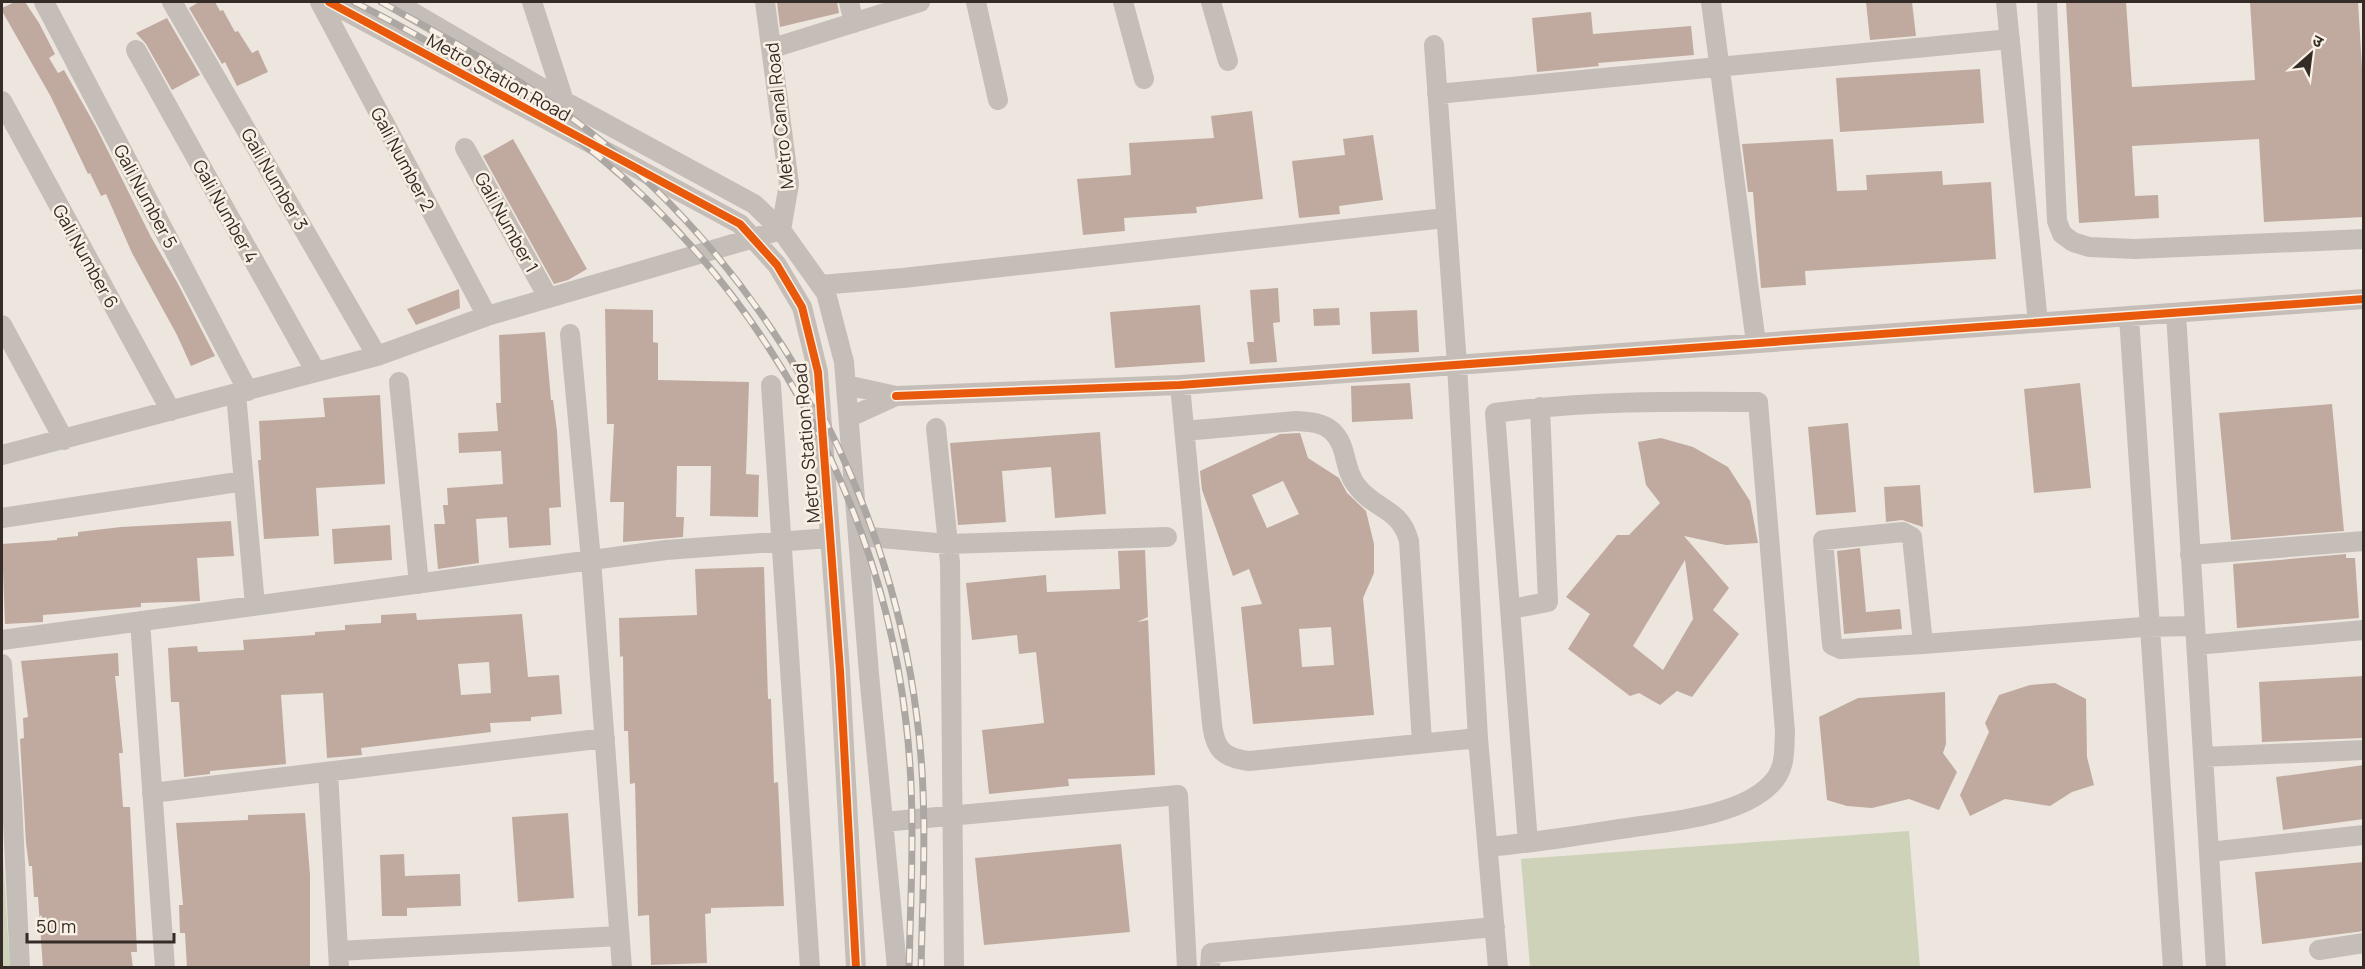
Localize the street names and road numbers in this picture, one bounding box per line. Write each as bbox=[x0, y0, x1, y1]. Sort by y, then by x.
street label: Metro Station Road bbox=[423, 28, 575, 126]
street label: Metro Canal Road bbox=[759, 41, 799, 191]
street label: Gali Number 2 bbox=[366, 103, 440, 215]
street label: Gali Number 3 bbox=[236, 124, 314, 234]
street label: Gali Number 5 bbox=[108, 140, 184, 252]
street label: Gali Number 4 bbox=[188, 155, 264, 267]
street label: Gali Number 1 bbox=[470, 168, 544, 276]
street label: Gali Number 6 bbox=[48, 200, 124, 312]
street label: Metro Station Road bbox=[787, 362, 825, 524]

